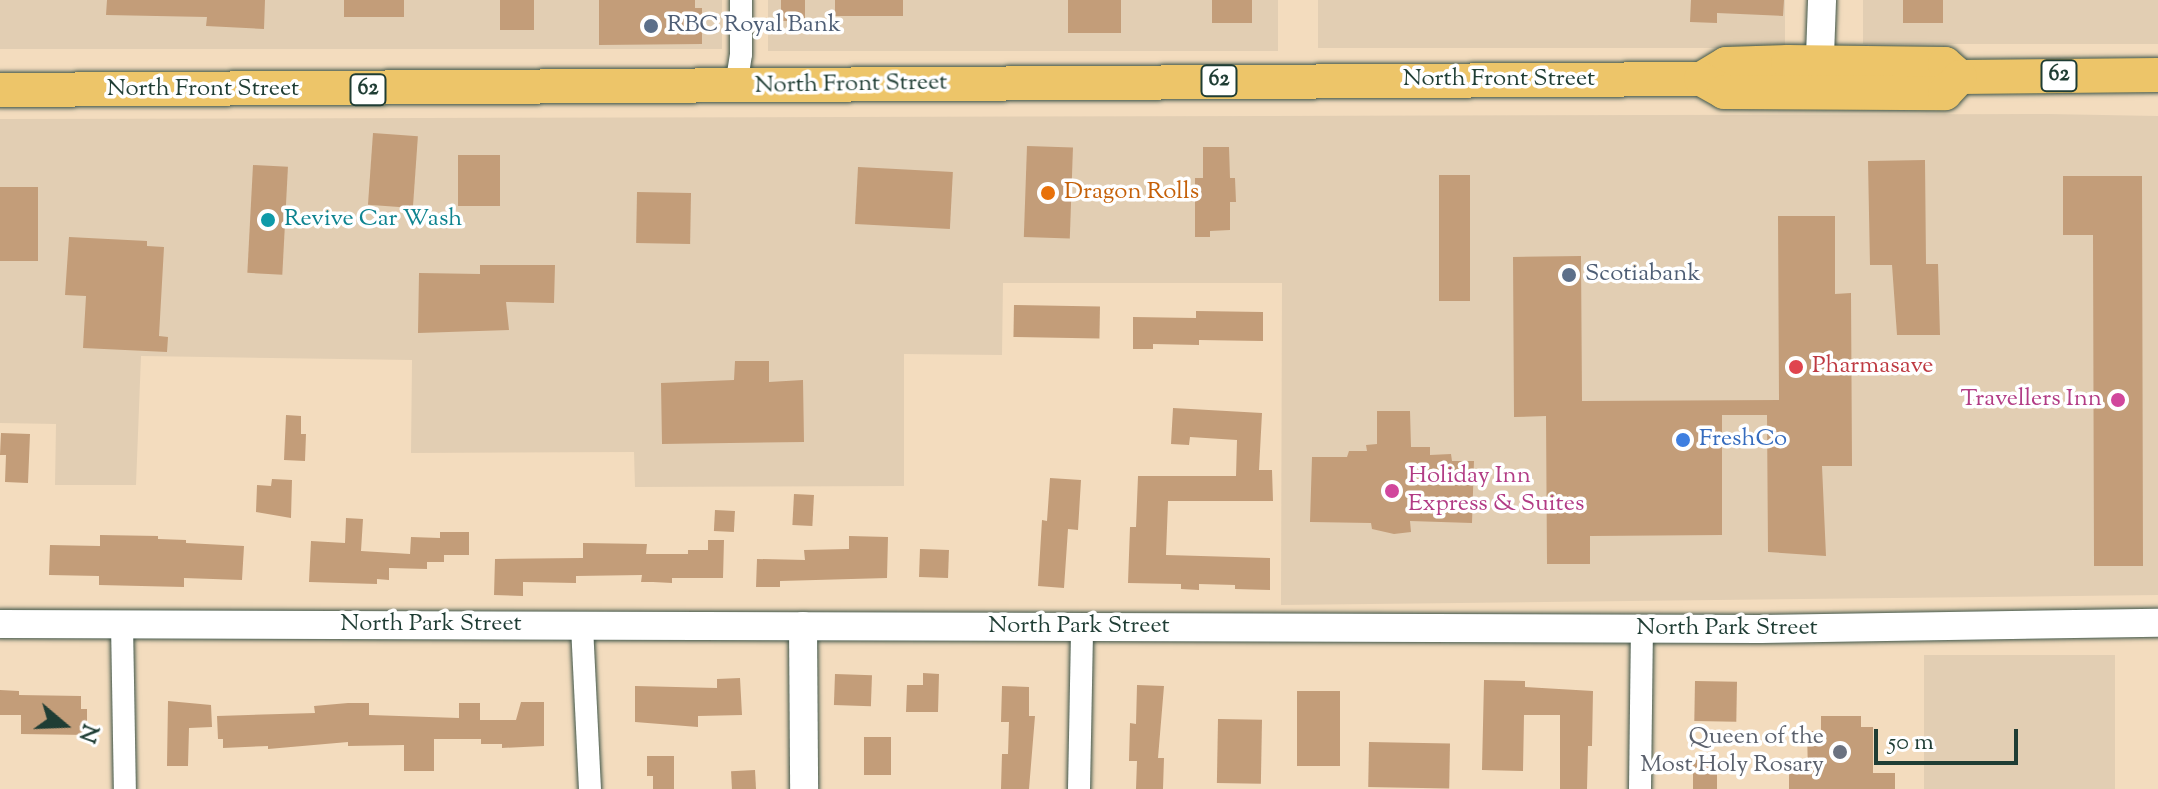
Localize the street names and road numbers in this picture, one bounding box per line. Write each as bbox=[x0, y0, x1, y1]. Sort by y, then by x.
road number: 62 bbox=[2039, 58, 2079, 94]
road number: 62 bbox=[1199, 63, 1239, 99]
street label: North Front Street bbox=[1403, 66, 1595, 94]
street label: North Front Street bbox=[754, 69, 948, 101]
road number: 62 bbox=[348, 72, 388, 108]
street label: North Front Street bbox=[107, 76, 299, 104]
street label: North Park Street bbox=[340, 611, 522, 639]
street label: North Park Street bbox=[988, 613, 1170, 641]
street label: North Park Street bbox=[1636, 615, 1818, 643]

